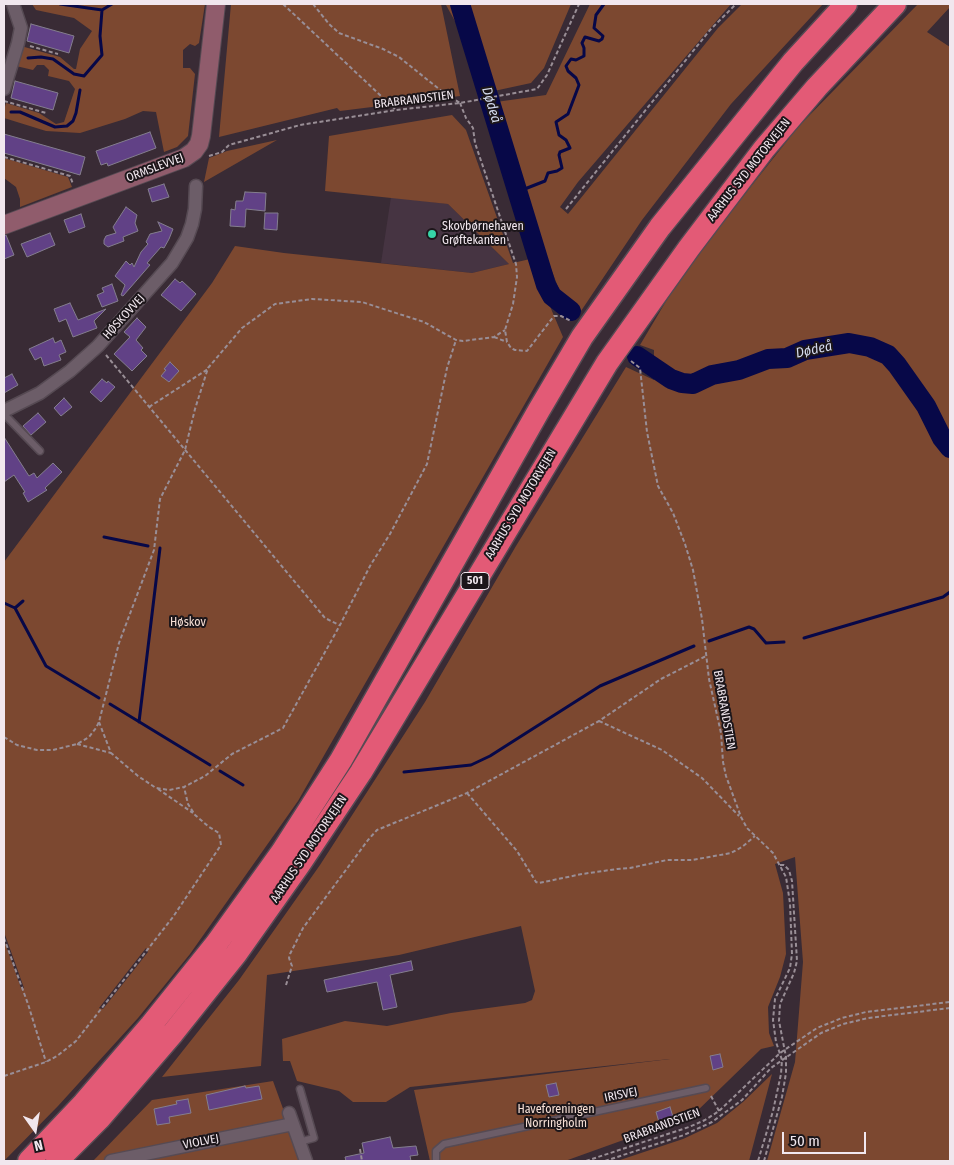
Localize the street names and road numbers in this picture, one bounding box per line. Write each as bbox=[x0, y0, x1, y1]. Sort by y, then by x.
street label: BRABRANDSTIEN bbox=[373, 88, 455, 112]
street label: AARHUS SYD MOTORVEJEN bbox=[704, 116, 794, 224]
street label: ORMSLEVVEJ bbox=[124, 150, 186, 186]
street label: HØSKOVVEJ bbox=[100, 292, 148, 342]
street label: AARHUS SYD MOTORVEJEN bbox=[482, 446, 560, 562]
road number: 501 bbox=[461, 572, 489, 590]
street label: BRABRANDSTIEN bbox=[710, 669, 738, 751]
street label: AARHUS SYD MOTORVEJEN bbox=[268, 793, 350, 905]
street label: IRISVEJ bbox=[603, 1084, 639, 1106]
street label: BRABRANDSTIEN bbox=[622, 1105, 702, 1147]
street label: VIOLVEJ bbox=[182, 1131, 220, 1153]

